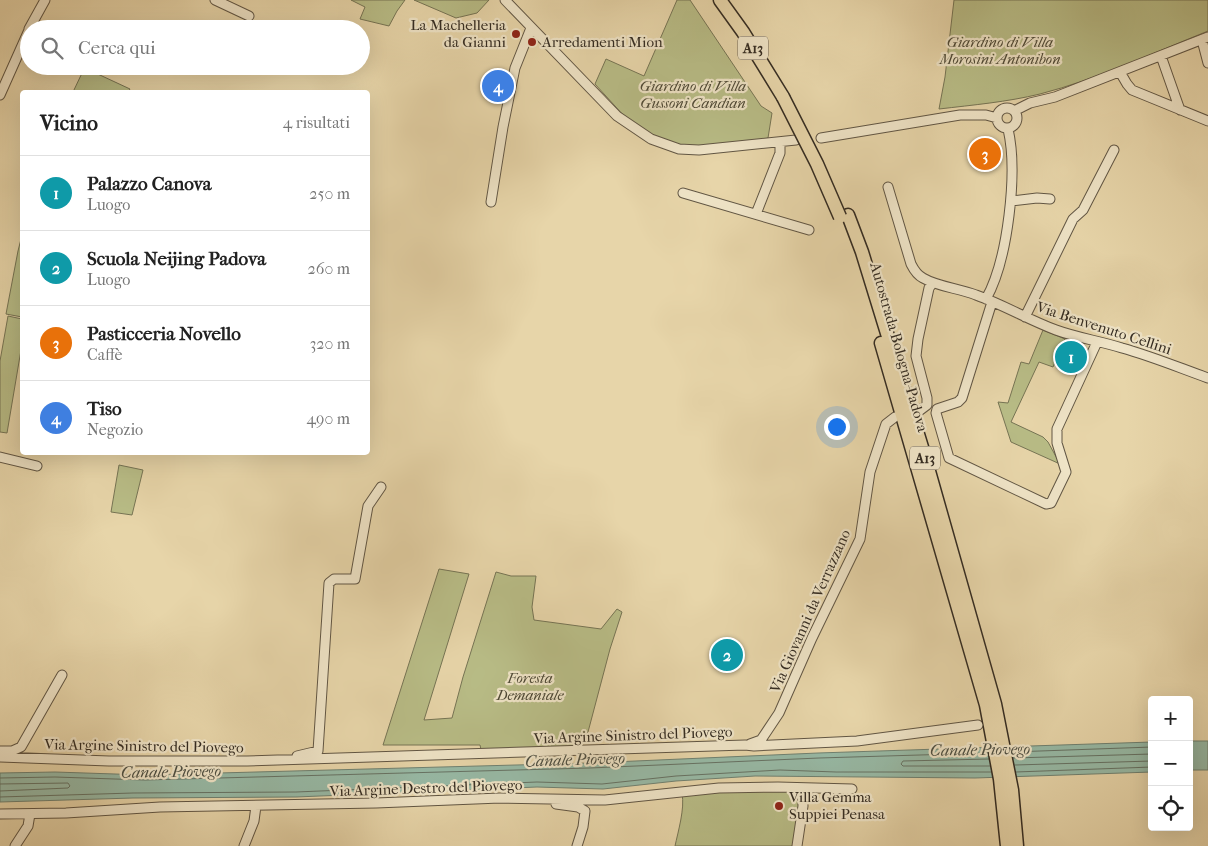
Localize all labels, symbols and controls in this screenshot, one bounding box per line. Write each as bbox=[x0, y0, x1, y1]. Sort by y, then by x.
place label: La Machelleria da Gianni bbox=[410, 16, 507, 51]
search box bbox=[20, 20, 370, 75]
marker: La Machelleria da Gianni bbox=[510, 28, 522, 40]
place label: Arredamenti Mion bbox=[541, 33, 663, 51]
park label: Giardino di Villa Morosini Antonibon bbox=[938, 33, 1061, 68]
icon: search bbox=[38, 34, 66, 62]
marker: Arredamenti Mion bbox=[526, 36, 538, 48]
road number: A13 bbox=[738, 36, 768, 59]
text: Cerca qui bbox=[78, 37, 156, 59]
pin: 4 bbox=[482, 67, 514, 105]
park label: Giardino di Villa Gussoni Candian bbox=[640, 77, 746, 112]
text: Vicino bbox=[40, 111, 98, 135]
text: 4 risultati bbox=[283, 113, 350, 132]
pin: 3 bbox=[969, 135, 1001, 173]
text: Palazzo Canova bbox=[87, 173, 212, 195]
text: 1 bbox=[53, 184, 59, 203]
text: 250 m bbox=[309, 184, 350, 203]
text: Luogo bbox=[87, 195, 130, 214]
text: Scuola Neijing Padova bbox=[87, 248, 266, 270]
text: 2 bbox=[52, 259, 60, 278]
text: 260 m bbox=[308, 259, 350, 278]
street label: Autostrada Bologna-Padova bbox=[866, 259, 932, 435]
text: Luogo bbox=[87, 270, 130, 289]
street label: Via Benvenuto Cellini bbox=[1033, 297, 1174, 359]
text: Pasticceria Novello bbox=[87, 323, 241, 345]
text: 3 bbox=[53, 334, 59, 353]
text: 320 m bbox=[310, 334, 350, 353]
pin: 1 bbox=[1055, 338, 1087, 376]
text: Caffè bbox=[87, 345, 123, 364]
text: Tiso bbox=[87, 398, 122, 420]
text: 4 bbox=[51, 409, 61, 428]
text: 490 m bbox=[307, 409, 350, 428]
your location bbox=[824, 414, 850, 440]
text: Negozio bbox=[87, 420, 143, 439]
road number: A13 bbox=[910, 446, 940, 469]
street label: Via Giovanni da Verrazzano bbox=[765, 526, 854, 696]
pin: 2 bbox=[711, 636, 743, 674]
park label: Foresta Demaniale bbox=[495, 669, 564, 704]
map controls bbox=[1148, 696, 1193, 831]
button: + bbox=[1148, 696, 1193, 741]
street label: Via Argine Sinistro del Piovego bbox=[532, 723, 733, 748]
street label: Via Argine Sinistro del Piovego bbox=[43, 735, 244, 757]
water label: Canale Piovego bbox=[930, 739, 1030, 760]
button: − bbox=[1148, 741, 1193, 786]
water label: Canale Piovego bbox=[525, 748, 626, 771]
water label: Canale Piovego bbox=[121, 761, 221, 782]
street label: Via Argine Destro del Piovego bbox=[328, 776, 523, 800]
button: locate bbox=[1148, 786, 1193, 831]
place label: Villa Gemma Suppiei Penasa bbox=[788, 788, 886, 823]
marker: Villa Gemma Suppiei Penasa bbox=[773, 800, 785, 812]

